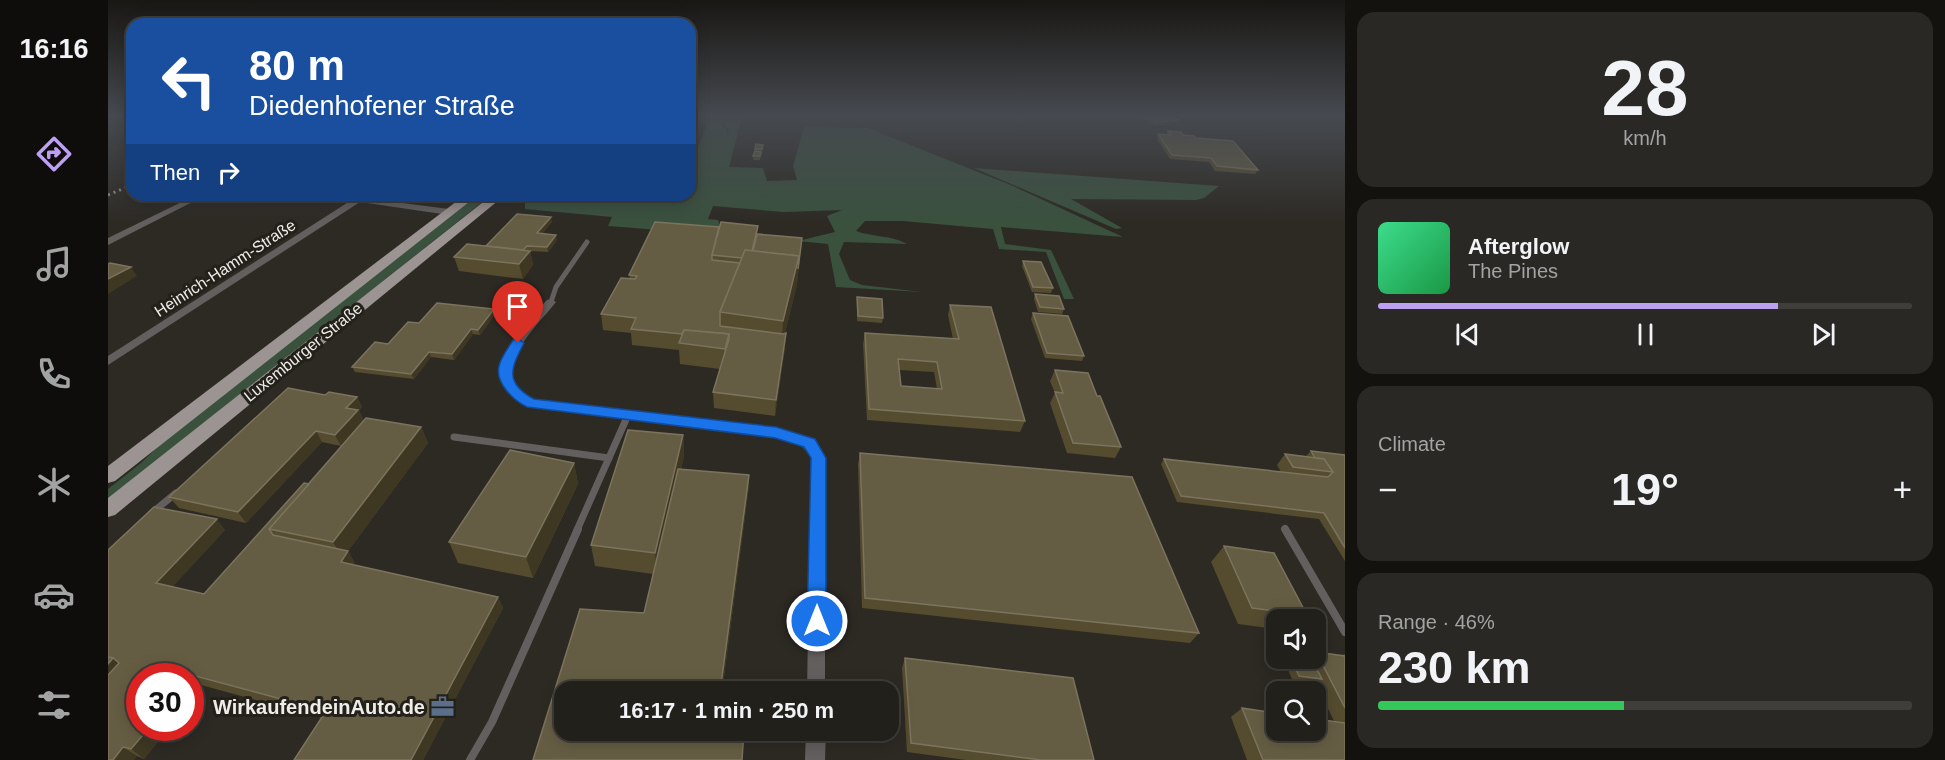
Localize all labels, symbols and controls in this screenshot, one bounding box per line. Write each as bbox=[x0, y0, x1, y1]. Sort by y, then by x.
text: 16:16 bbox=[19, 34, 89, 64]
icon: left bbox=[150, 42, 228, 120]
text: 80 m bbox=[249, 42, 345, 89]
text: 28 bbox=[1602, 44, 1688, 132]
text: Diedenhofener Straße bbox=[249, 91, 515, 121]
text: km/h bbox=[1623, 127, 1667, 149]
icon: directions bbox=[33, 133, 75, 175]
icon: right bbox=[212, 156, 245, 189]
text: Then bbox=[150, 160, 200, 185]
street label: Heinrich-Hamm-Straße bbox=[151, 216, 299, 320]
text: Afterglow bbox=[1468, 234, 1569, 259]
icon: music bbox=[33, 243, 75, 285]
text: The Pines bbox=[1468, 260, 1558, 282]
pin bbox=[492, 281, 543, 343]
icon: arrive bbox=[501, 290, 534, 323]
street label: Luxemburger Straße bbox=[241, 299, 365, 405]
icon: previous bbox=[1451, 318, 1484, 351]
icon: pause bbox=[1629, 318, 1662, 351]
icon: next bbox=[1807, 318, 1840, 351]
icon: phone bbox=[33, 353, 75, 395]
text: Climate bbox=[1378, 433, 1446, 455]
icon: climate bbox=[33, 464, 75, 506]
text: 19° bbox=[1611, 464, 1679, 515]
text: − bbox=[1378, 471, 1397, 508]
text: + bbox=[1893, 471, 1912, 508]
icon: car bbox=[33, 574, 75, 616]
position arrow bbox=[785, 589, 849, 653]
map controls bbox=[1266, 609, 1326, 741]
button: sound bbox=[1266, 609, 1326, 669]
text: Range · 46% bbox=[1378, 611, 1495, 633]
text: 230 km bbox=[1378, 642, 1531, 693]
speed limit sign: 30 bbox=[126, 663, 204, 741]
button: search bbox=[1266, 681, 1326, 741]
icon: filters bbox=[33, 684, 75, 726]
office icon: WirkaufendeinAuto.de bbox=[430, 694, 456, 720]
place label: WirkaufendeinAuto.de bbox=[213, 696, 425, 718]
text: 16:17 · 1 min · 250 m bbox=[619, 698, 834, 723]

